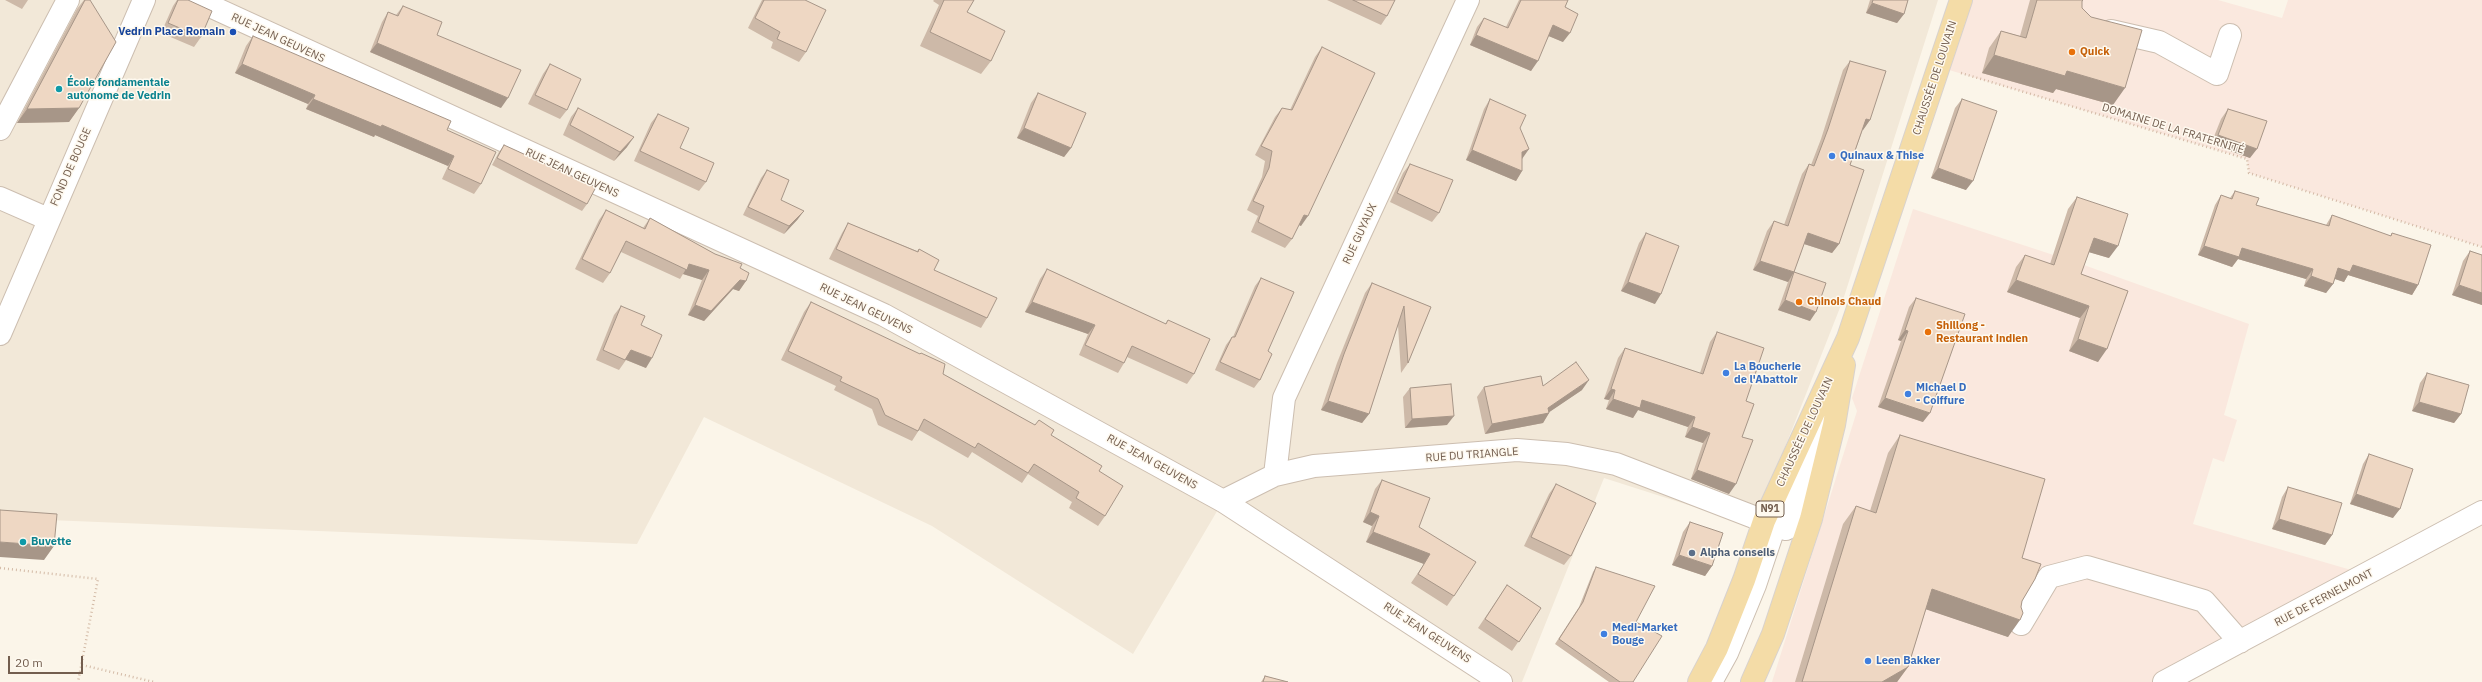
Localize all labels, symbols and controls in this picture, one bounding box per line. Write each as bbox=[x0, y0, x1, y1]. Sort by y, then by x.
street label: RUE JEAN GEUVENS bbox=[229, 11, 327, 65]
street label: CHAUSSÉE DE LOUVAIN bbox=[1910, 19, 1960, 137]
place label: Vedrin Place Romain bbox=[118, 25, 225, 39]
marker: Vedrin Place Romain bbox=[228, 27, 238, 37]
place label: Quick bbox=[2080, 45, 2110, 59]
marker: Quick bbox=[2067, 47, 2077, 57]
place label: École fondamentale autonome de Vedrin bbox=[67, 76, 171, 102]
marker: École fondamentale autonome de Vedrin bbox=[54, 84, 64, 94]
street label: DOMAINE DE LA FRATERNITÉ bbox=[2100, 101, 2246, 157]
street label: FOND DE BOUGE bbox=[48, 126, 94, 208]
street label: RUE JEAN GEUVENS bbox=[523, 146, 621, 200]
place label: Quinaux & Thise bbox=[1840, 149, 1924, 163]
marker: Quinaux & Thise bbox=[1827, 151, 1837, 161]
street label: RUE GUYAUX bbox=[1340, 202, 1380, 266]
street label: RUE JEAN GEUVENS bbox=[817, 281, 915, 337]
place label: Chinois Chaud bbox=[1807, 295, 1881, 309]
marker: Chinois Chaud bbox=[1794, 297, 1804, 307]
place label: Shillong - Restaurant indien bbox=[1936, 319, 2028, 345]
marker: Shillong - Restaurant indien bbox=[1923, 327, 1933, 337]
place label: La Boucherie de l'Abattoir bbox=[1734, 360, 1801, 386]
marker: La Boucherie de l'Abattoir bbox=[1721, 368, 1731, 378]
street label: CHAUSSÉE DE LOUVAIN bbox=[1774, 375, 1836, 489]
place label: Michael D - Coiffure bbox=[1916, 381, 1966, 407]
marker: Michael D - Coiffure bbox=[1903, 389, 1913, 399]
street label: RUE JEAN GEUVENS bbox=[1104, 432, 1200, 492]
street label: RUE DU TRIANGLE bbox=[1425, 445, 1519, 465]
road number: N91 bbox=[1756, 501, 1784, 517]
place label: Buvette bbox=[31, 535, 71, 549]
marker: Buvette bbox=[18, 537, 28, 547]
place label: Alpha conseils bbox=[1700, 546, 1775, 560]
marker: Alpha conseils bbox=[1687, 548, 1697, 558]
street label: RUE DE FERNELMONT bbox=[2272, 566, 2376, 630]
street label: RUE JEAN GEUVENS bbox=[1381, 600, 1473, 666]
place label: Medi-Market Bouge bbox=[1612, 621, 1678, 647]
marker: Medi-Market Bouge bbox=[1599, 629, 1609, 639]
scale bar bbox=[10, 648, 85, 674]
place label: Leen Bakker bbox=[1876, 654, 1940, 668]
text: 20 m bbox=[15, 655, 43, 670]
marker: Leen Bakker bbox=[1863, 656, 1873, 666]

